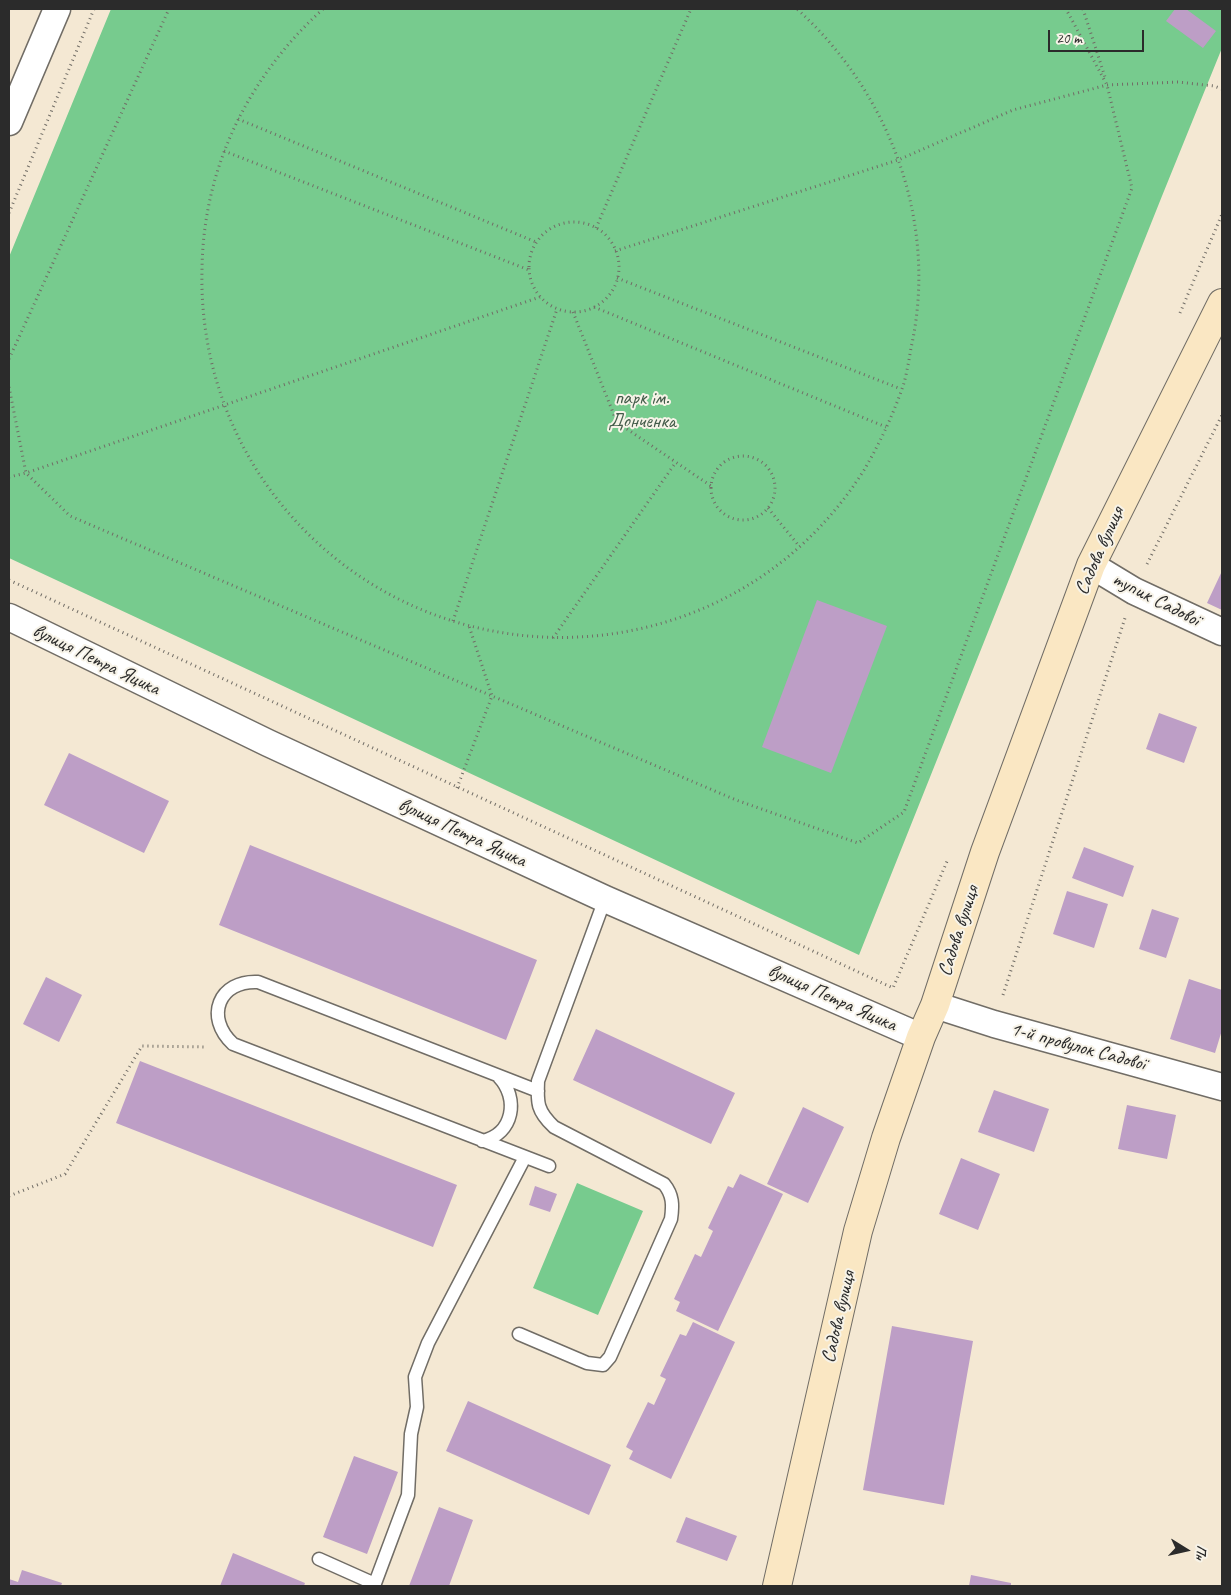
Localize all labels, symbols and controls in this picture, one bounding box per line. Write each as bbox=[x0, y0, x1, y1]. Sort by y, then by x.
scale bar bbox=[1051, 20, 1147, 52]
text: 20 m bbox=[1056, 29, 1082, 48]
park label: парк ім. Донченка bbox=[608, 387, 676, 434]
street label: Садова вулиця bbox=[1070, 503, 1130, 599]
street label: тупик Садової bbox=[1108, 568, 1204, 632]
street label: вулиця Петра Яцика bbox=[29, 619, 163, 701]
street label: вулиця Петра Яцика bbox=[394, 793, 530, 873]
street label: Садова вулиця bbox=[933, 883, 985, 979]
street label: вулиця Петра Яцика bbox=[764, 959, 900, 1037]
street label: 1-й провулок Садової bbox=[1008, 1017, 1148, 1077]
street label: Садова вулиця bbox=[817, 1269, 861, 1365]
north arrow bbox=[1161, 1525, 1211, 1575]
text: Пн bbox=[1192, 1544, 1211, 1561]

